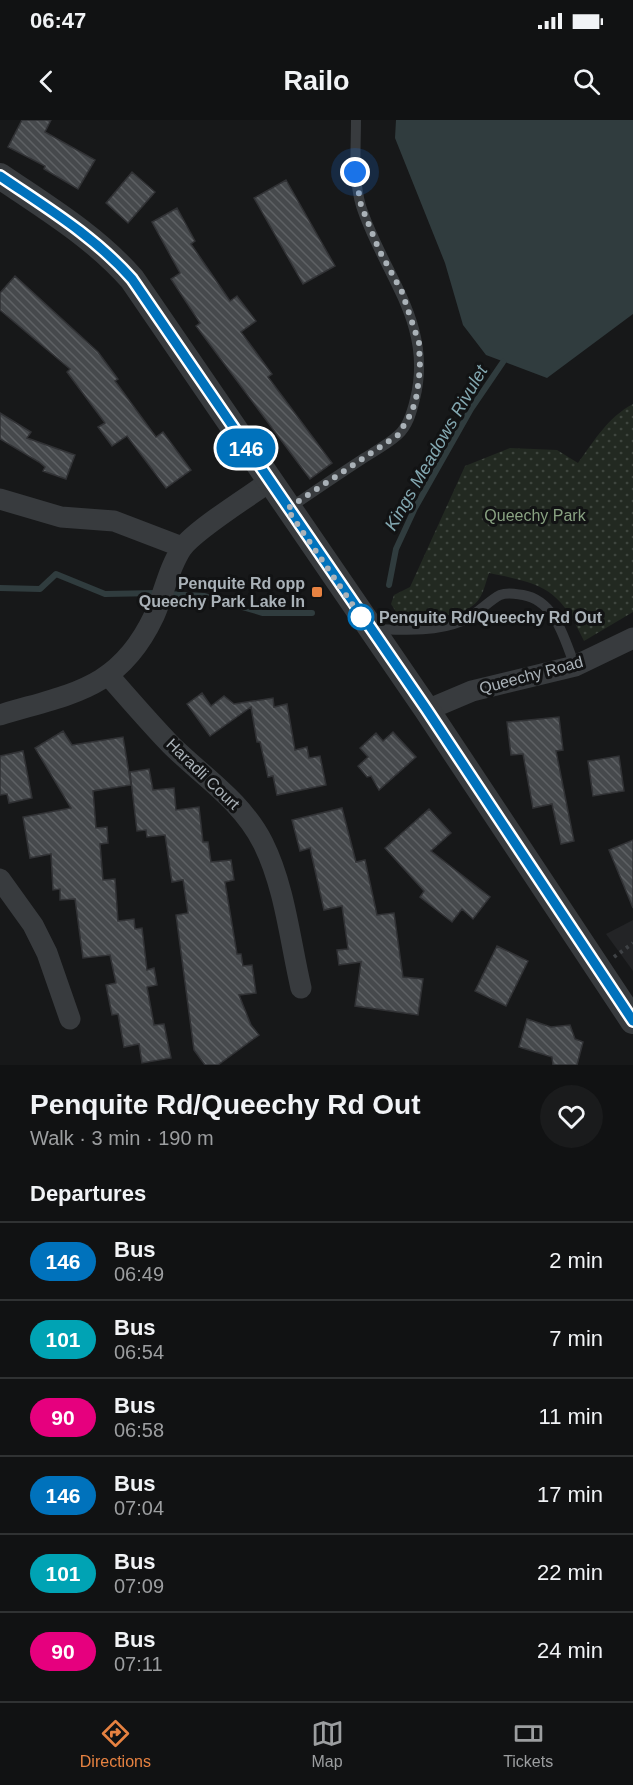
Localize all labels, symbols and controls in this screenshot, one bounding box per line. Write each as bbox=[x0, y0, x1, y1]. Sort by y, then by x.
text: 06:47 bbox=[30, 8, 86, 33]
icon: back bbox=[30, 65, 63, 98]
icon: search bbox=[570, 65, 603, 98]
text: Railo bbox=[283, 66, 350, 96]
your location bbox=[340, 157, 370, 187]
water label: Kings Meadows Rivulet bbox=[381, 361, 492, 534]
line badge: 146 bbox=[212, 428, 280, 468]
text: 146 bbox=[228, 437, 264, 460]
park label: Queechy Park bbox=[484, 507, 587, 524]
place label: Penquite Rd opp Queechy Park Lake In bbox=[139, 575, 305, 610]
marker: Penquite Rd opp Queechy Park Lake In bbox=[310, 585, 324, 599]
marker: Penquite Rd/Queechy Rd Out bbox=[348, 604, 374, 630]
place label: Penquite Rd/Queechy Rd Out bbox=[379, 609, 603, 626]
street label: Queechy Road bbox=[477, 653, 585, 697]
street label: Haradli Court bbox=[163, 735, 243, 813]
button: heart bbox=[540, 1085, 603, 1148]
text: Penquite Rd/Queechy Rd Out bbox=[30, 1089, 420, 1120]
text: Walk · 3 min · 190 m bbox=[30, 1127, 214, 1149]
text: Departures bbox=[30, 1181, 146, 1206]
text: Bus bbox=[114, 1237, 156, 1262]
text: 2 min bbox=[549, 1248, 603, 1273]
text: 146 bbox=[45, 1250, 81, 1273]
text: 06:49 bbox=[114, 1263, 164, 1285]
text: Bus bbox=[114, 1315, 156, 1340]
text: 7 min bbox=[549, 1326, 603, 1351]
text: 101 bbox=[45, 1328, 81, 1351]
text: 06:54 bbox=[114, 1341, 164, 1363]
text: Bus bbox=[114, 1393, 156, 1418]
text: 11 min bbox=[539, 1404, 603, 1429]
text: 90 bbox=[51, 1406, 75, 1429]
text: 06:58 bbox=[114, 1419, 164, 1441]
text: Bus bbox=[114, 1471, 156, 1496]
text: 17 min bbox=[537, 1482, 603, 1507]
text: 146 bbox=[45, 1484, 81, 1507]
text: 07:04 bbox=[114, 1497, 164, 1519]
text: Bus bbox=[114, 1549, 156, 1574]
text: 22 min bbox=[537, 1560, 603, 1585]
text: 101 bbox=[45, 1562, 81, 1585]
text: 07:09 bbox=[114, 1575, 164, 1597]
text: Bus bbox=[114, 1627, 156, 1652]
text: 24 min bbox=[537, 1638, 603, 1663]
text: 90 bbox=[51, 1640, 75, 1663]
text: 07:11 bbox=[114, 1653, 163, 1675]
tab: Directions bbox=[80, 1717, 151, 1771]
tab: Map bbox=[311, 1717, 344, 1771]
tab: Tickets bbox=[503, 1717, 553, 1771]

